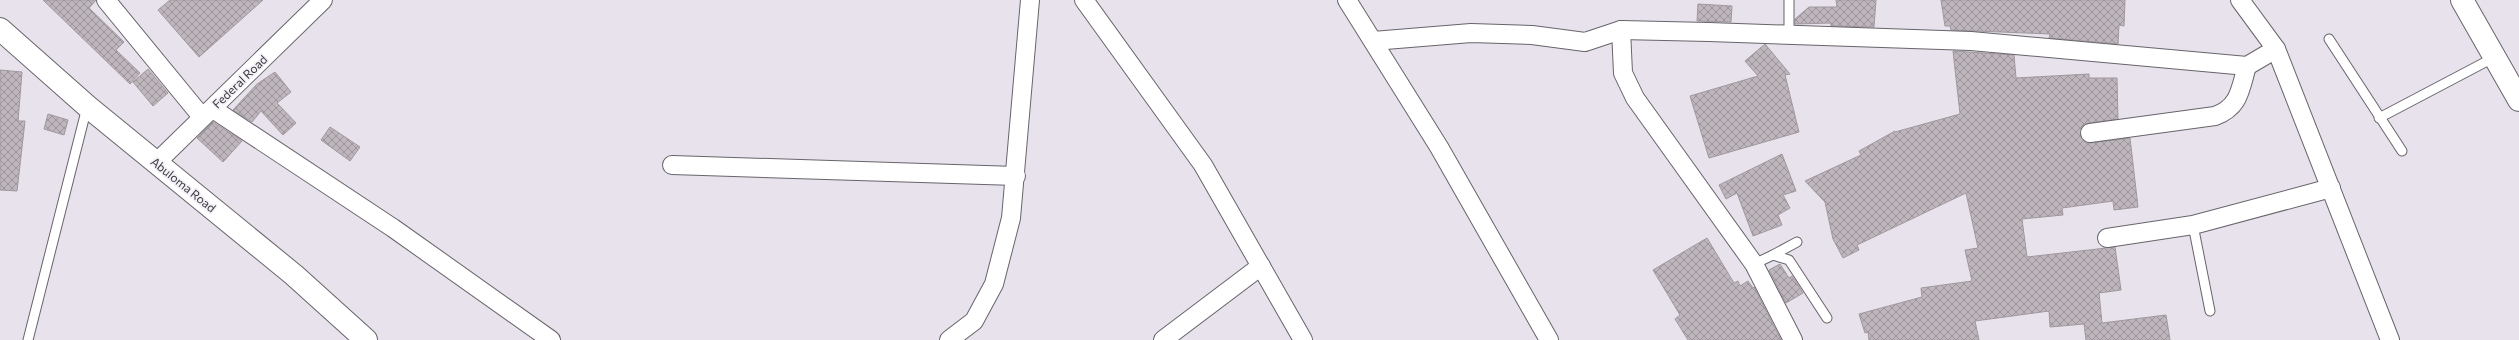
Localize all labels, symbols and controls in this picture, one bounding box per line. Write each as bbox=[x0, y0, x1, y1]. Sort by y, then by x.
street label: Federal Road bbox=[209, 52, 270, 111]
street label: Abuloma Road bbox=[148, 154, 219, 215]

